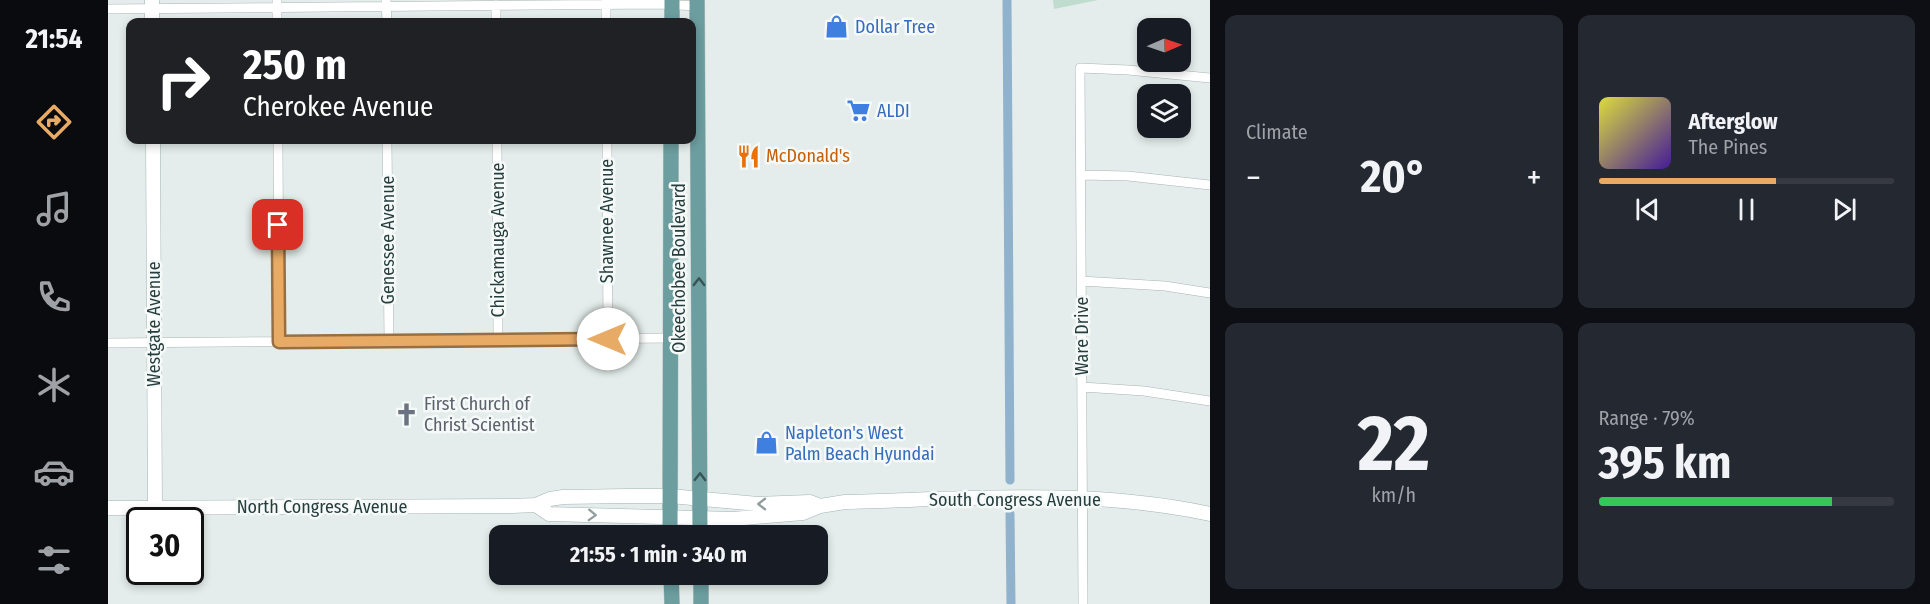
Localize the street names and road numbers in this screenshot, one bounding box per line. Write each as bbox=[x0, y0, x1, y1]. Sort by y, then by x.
street label: Shawnee Avenue bbox=[596, 159, 618, 283]
street label: Chickamauga Avenue bbox=[487, 162, 509, 317]
street label: Genessee Avenue bbox=[377, 175, 399, 304]
street label: Okeechobee Boulevard bbox=[668, 183, 690, 353]
street label: Westgate Avenue bbox=[143, 261, 165, 387]
street label: Ware Drive bbox=[1071, 297, 1093, 375]
street label: South Congress Avenue bbox=[929, 489, 1101, 511]
street label: North Congress Avenue bbox=[237, 496, 407, 518]

